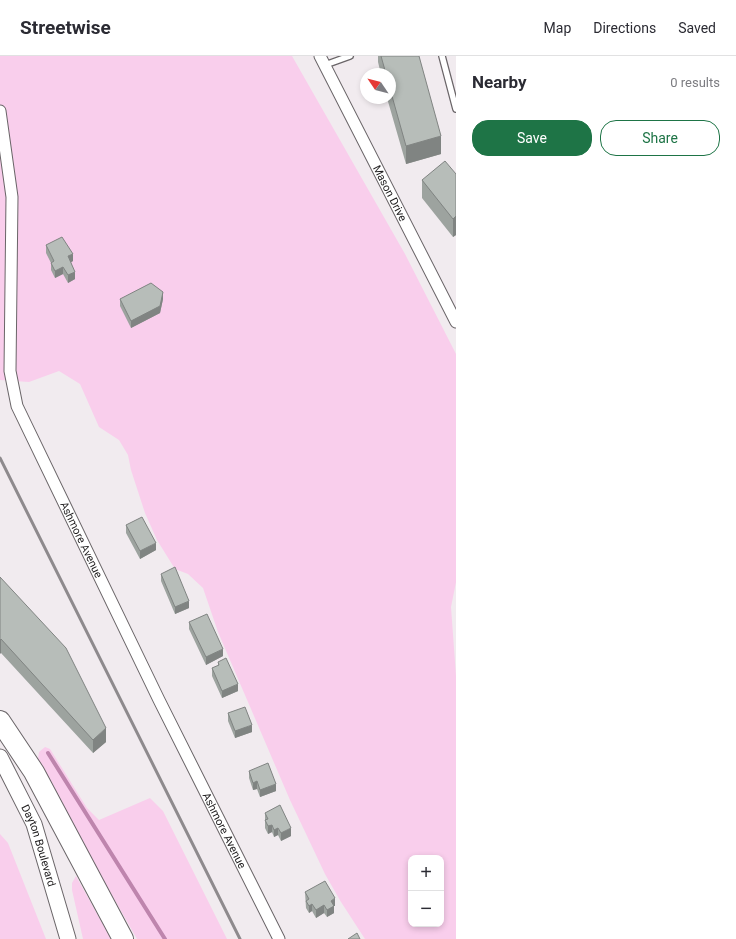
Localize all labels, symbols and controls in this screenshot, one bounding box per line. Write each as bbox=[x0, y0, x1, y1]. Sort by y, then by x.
text: Streetwise bbox=[20, 16, 111, 39]
text: Map bbox=[544, 20, 571, 36]
text: Directions bbox=[593, 20, 656, 36]
text: Saved bbox=[678, 20, 716, 36]
north arrow bbox=[360, 68, 396, 104]
text: Nearby bbox=[472, 72, 527, 92]
text: 0 results bbox=[670, 75, 720, 90]
button: Save bbox=[472, 120, 592, 156]
button: Share bbox=[600, 120, 720, 156]
street label: Mason Drive bbox=[370, 163, 410, 223]
street label: Ashmore Avenue bbox=[58, 499, 106, 580]
street label: Ashmore Avenue bbox=[200, 790, 249, 871]
street label: Dayton Boulevard bbox=[19, 802, 59, 888]
map controls bbox=[408, 855, 444, 927]
button: + bbox=[408, 855, 444, 891]
button: − bbox=[408, 891, 444, 927]

